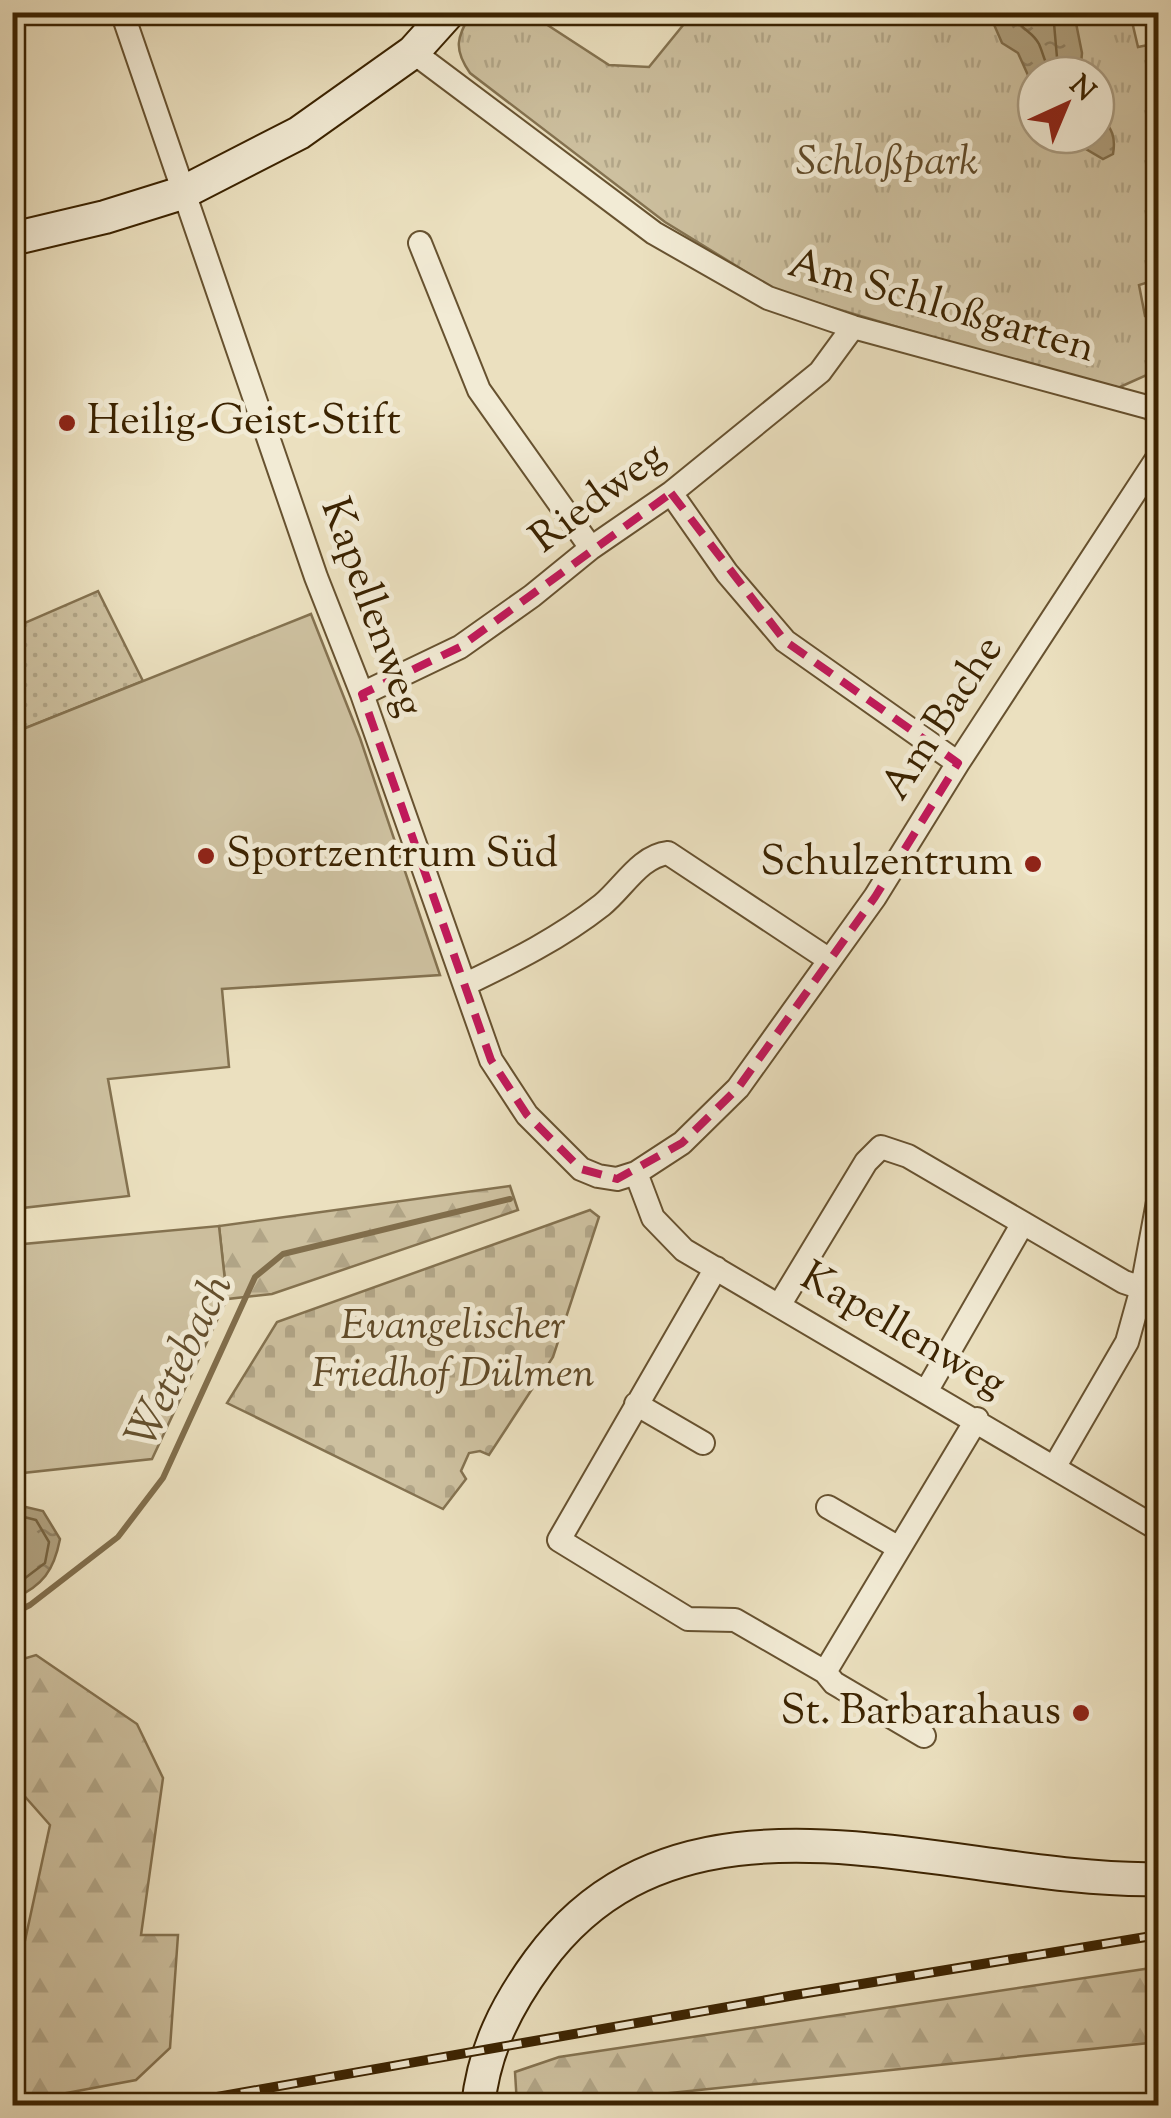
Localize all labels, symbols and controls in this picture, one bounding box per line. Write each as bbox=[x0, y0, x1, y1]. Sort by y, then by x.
north arrow bbox=[1016, 55, 1116, 155]
text: N bbox=[1059, 67, 1103, 111]
park label: Schloßpark bbox=[796, 134, 978, 194]
street label: Am Schloßgarten bbox=[781, 236, 1101, 380]
place label: Heilig-Geist-Stift bbox=[87, 393, 401, 453]
marker: Heilig-Geist-Stift bbox=[56, 412, 78, 434]
street label: Riedweg bbox=[519, 428, 679, 570]
street label: Kapellenweg bbox=[303, 490, 437, 726]
street label: Am Bache bbox=[868, 625, 1020, 813]
place label: Sportzentrum Süd bbox=[226, 826, 558, 886]
place label: Schulzentrum bbox=[760, 834, 1013, 894]
marker: Sportzentrum Süd bbox=[195, 845, 217, 867]
marker: Schulzentrum bbox=[1022, 853, 1044, 875]
street label: Kapellenweg bbox=[788, 1249, 1016, 1415]
water label: Wettebach bbox=[112, 1264, 252, 1460]
park label: Evangelischer Friedhof Dülmen bbox=[311, 1298, 595, 1406]
place label: St. Barbarahaus bbox=[781, 1683, 1061, 1743]
marker: St. Barbarahaus bbox=[1070, 1702, 1092, 1724]

